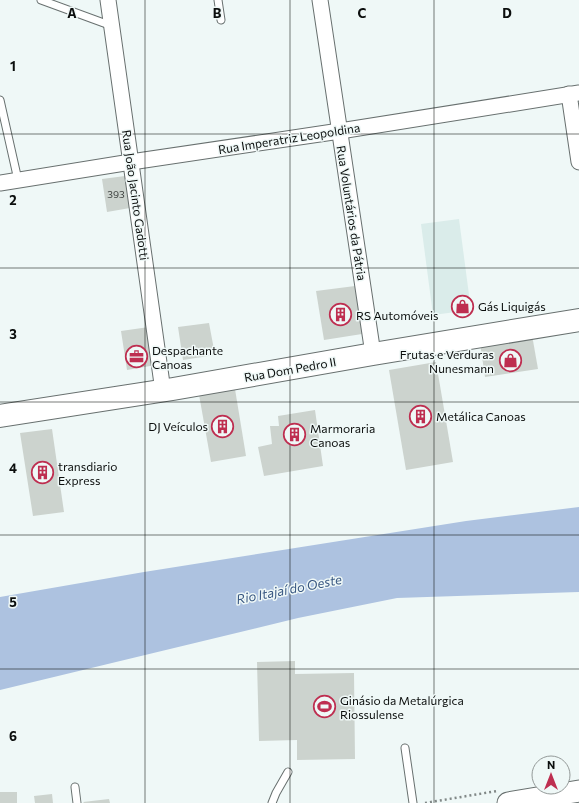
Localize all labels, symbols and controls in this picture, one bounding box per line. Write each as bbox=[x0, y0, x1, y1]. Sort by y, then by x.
text: A bbox=[67, 5, 77, 21]
text: B bbox=[213, 5, 222, 21]
text: C bbox=[358, 5, 367, 21]
text: D bbox=[502, 5, 512, 21]
text: 1 bbox=[10, 58, 16, 74]
street label: Rua Imperatriz Leopoldina bbox=[217, 120, 361, 156]
street label: Rua João Jacinto Gadotti bbox=[119, 129, 152, 261]
street label: Rua Voluntários da Pátria bbox=[334, 144, 370, 282]
house number: 393 bbox=[107, 188, 125, 200]
text: 2 bbox=[9, 192, 17, 208]
shop icon: Gás Liquigás bbox=[449, 293, 475, 319]
place label: Gás Liquigás bbox=[478, 299, 546, 313]
building icon: RS Automóveis bbox=[327, 302, 353, 328]
place label: RS Automóveis bbox=[356, 308, 439, 322]
text: 3 bbox=[9, 326, 17, 342]
place label: Despachante Canoas bbox=[152, 343, 223, 371]
office icon: Despachante Canoas bbox=[124, 344, 150, 370]
place label: Frutas e Verduras Nunesmann bbox=[400, 347, 494, 375]
shop icon: Frutas e Verduras Nunesmann bbox=[497, 348, 523, 374]
street label: Rua Dom Pedro II bbox=[243, 354, 337, 384]
building icon: Metálica Canoas bbox=[408, 403, 434, 429]
place label: Metálica Canoas bbox=[436, 409, 526, 423]
building icon: DJ Veículos bbox=[210, 413, 236, 439]
place label: DJ Veículos bbox=[148, 419, 208, 434]
place label: Marmoraria Canoas bbox=[310, 421, 375, 449]
building icon: Marmoraria Canoas bbox=[282, 422, 308, 448]
place label: transdiario Express bbox=[58, 459, 118, 487]
text: 4 bbox=[9, 460, 17, 476]
building icon: transdiario Express bbox=[29, 460, 55, 486]
water label: Rio Itajaí do Oeste bbox=[235, 571, 343, 607]
text: 5 bbox=[9, 594, 17, 610]
place label: Ginásio da Metalúrgica Riossulense bbox=[340, 693, 464, 721]
sports icon: Ginásio da Metalúrgica Riossulense bbox=[312, 694, 338, 720]
text: 6 bbox=[9, 728, 17, 744]
north arrow bbox=[531, 755, 571, 795]
text: N bbox=[547, 758, 555, 771]

